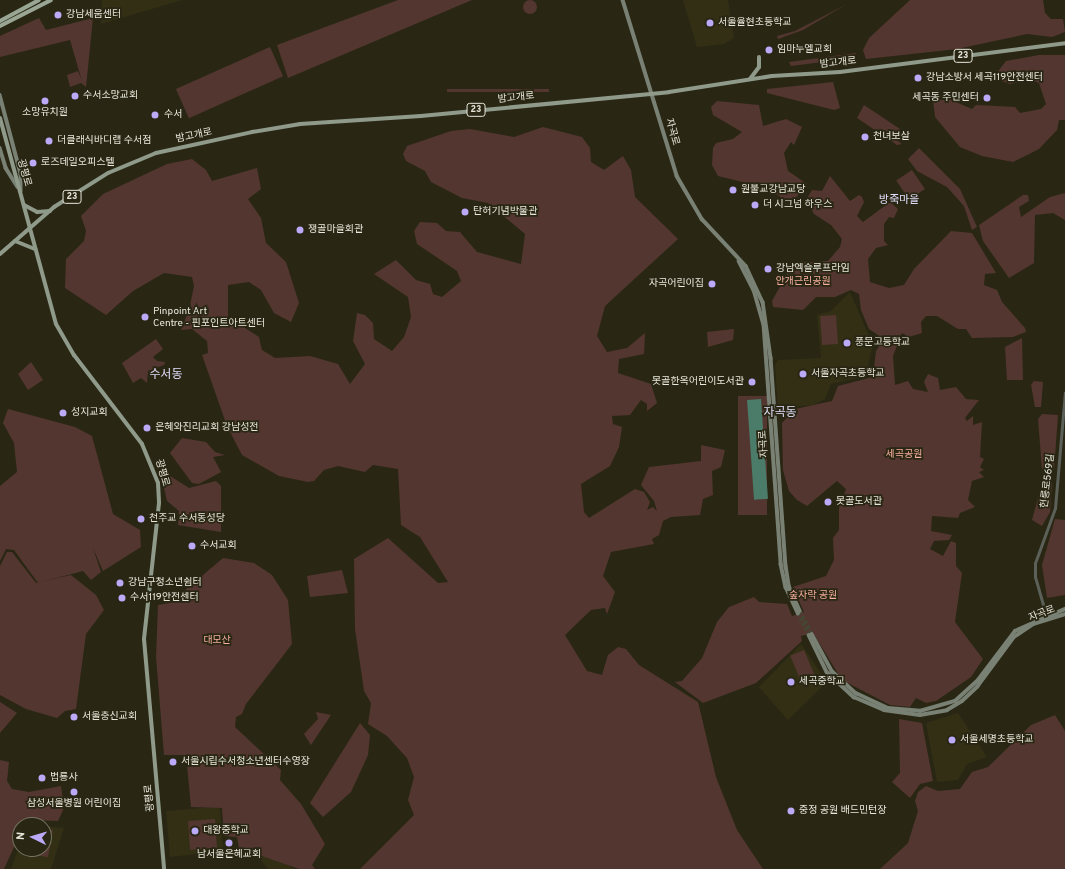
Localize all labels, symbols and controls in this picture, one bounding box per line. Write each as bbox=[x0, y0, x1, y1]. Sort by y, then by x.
place label: 강남세움센터 bbox=[66, 9, 121, 21]
marker: 강남세움센터 bbox=[53, 10, 63, 20]
place label: 서울율현초등학교 bbox=[718, 17, 792, 29]
marker: 서울율현초등학교 bbox=[705, 18, 715, 28]
place label: 임마누엘교회 bbox=[777, 44, 832, 56]
marker: 임마누엘교회 bbox=[764, 45, 774, 55]
road number: 23 bbox=[953, 49, 973, 63]
street label: 밤고개로 bbox=[819, 55, 857, 71]
place label: 강남소방서 세곡119안전센터 bbox=[926, 72, 1043, 84]
marker: 강남소방서 세곡119안전센터 bbox=[913, 73, 923, 83]
place label: 수서소망교회 bbox=[83, 90, 138, 102]
street label: 밤고개로 bbox=[497, 90, 535, 106]
marker: 수서소망교회 bbox=[70, 91, 80, 101]
place label: 세곡동 주민센터 bbox=[912, 92, 979, 104]
marker: 세곡동 주민센터 bbox=[982, 93, 992, 103]
marker: 소망유치원 bbox=[40, 96, 50, 106]
road number: 23 bbox=[466, 103, 486, 117]
place label: 소망유치원 bbox=[22, 107, 68, 119]
marker: 수서 bbox=[149, 109, 161, 121]
place label: 수서 bbox=[164, 109, 182, 121]
street label: 자곡로 bbox=[662, 117, 682, 147]
street label: 밤고개로 bbox=[175, 126, 213, 146]
place label: 천녀보살 bbox=[873, 131, 910, 143]
marker: 천녀보살 bbox=[860, 132, 870, 142]
place label: 더클래식바디랩 수서점 bbox=[57, 135, 151, 147]
marker: 더클래식바디랩 수서점 bbox=[44, 136, 54, 146]
place label: 로즈데일오피스텔 bbox=[41, 157, 115, 169]
street label: 광평로 bbox=[14, 158, 34, 188]
marker: 로즈데일오피스텔 bbox=[28, 158, 38, 168]
place label: 원불교강남교당 bbox=[741, 184, 805, 196]
marker: 원불교강남교당 bbox=[728, 185, 738, 195]
road number: 23 bbox=[62, 190, 82, 204]
district label: 방죽마을 bbox=[879, 193, 919, 207]
place label: 더 시그넘 하우스 bbox=[763, 199, 832, 211]
marker: 더 시그넘 하우스 bbox=[750, 200, 760, 210]
place label: 탄허기념박물관 bbox=[473, 206, 537, 218]
marker: 탄허기념박물관 bbox=[460, 207, 470, 217]
place label: 쟁골마을회관 bbox=[308, 224, 363, 236]
marker: 쟁골마을회관 bbox=[295, 225, 305, 235]
place label: 강남엑슬루프라임 bbox=[776, 263, 850, 275]
marker: 강남엑슬루프라임 bbox=[763, 264, 773, 274]
park label: 안개근린공원 bbox=[775, 276, 831, 288]
place label: 자곡어린이집 bbox=[649, 278, 704, 290]
marker: 자곡어린이집 bbox=[707, 279, 717, 289]
place label: Pinpoint Art Centre - 핀포인트아트센터 bbox=[153, 305, 265, 328]
marker: Pinpoint Art Centre - 핀포인트아트센터 bbox=[140, 312, 150, 322]
place label: 풍문고등학교 bbox=[855, 337, 910, 349]
marker: 풍문고등학교 bbox=[842, 338, 852, 348]
place label: 서울자곡초등학교 bbox=[811, 368, 885, 380]
district label: 수서동 bbox=[149, 369, 183, 383]
marker: 서울자곡초등학교 bbox=[798, 369, 808, 379]
place label: 못골한옥어린이도서관 bbox=[652, 376, 744, 388]
marker: 못골한옥어린이도서관 bbox=[747, 377, 757, 387]
place label: 성지교회 bbox=[71, 407, 108, 419]
district label: 자곡동 bbox=[763, 407, 797, 421]
marker: 성지교회 bbox=[58, 408, 68, 418]
place label: 은혜와진리교회 강남성전 bbox=[155, 422, 259, 434]
marker: 은혜와진리교회 강남성전 bbox=[142, 423, 152, 433]
street label: 자곡로 bbox=[757, 430, 771, 458]
park label: 세곡공원 bbox=[886, 449, 922, 461]
street label: 헌릉로569길 bbox=[1039, 453, 1057, 509]
street label: 광평로 bbox=[152, 458, 172, 488]
place label: 못골도서관 bbox=[836, 496, 882, 508]
marker: 못골도서관 bbox=[823, 497, 833, 507]
place label: 천주교 수서동성당 bbox=[149, 513, 225, 525]
marker: 천주교 수서동성당 bbox=[136, 514, 146, 524]
place label: 수서교회 bbox=[200, 540, 237, 552]
marker: 수서교회 bbox=[187, 541, 197, 551]
place label: 강남구청소년쉼터 bbox=[128, 577, 202, 589]
marker: 강남구청소년쉼터 bbox=[115, 578, 125, 588]
park label: 숲자락 공원 bbox=[789, 590, 837, 602]
place label: 수서119안전센터 bbox=[130, 592, 199, 604]
marker: 수서119안전센터 bbox=[117, 593, 127, 603]
street label: 자곡로 bbox=[1027, 603, 1057, 625]
park label: 대모산 bbox=[203, 635, 231, 647]
place label: 세곡중학교 bbox=[799, 676, 845, 688]
marker: 세곡중학교 bbox=[786, 677, 796, 687]
place label: 서울충신교회 bbox=[82, 711, 137, 723]
marker: 서울충신교회 bbox=[69, 712, 79, 722]
place label: 서울세명초등학교 bbox=[960, 734, 1034, 746]
marker: 서울세명초등학교 bbox=[947, 735, 957, 745]
place label: 서울시립수서청소년센터수영장 bbox=[181, 756, 310, 768]
marker: 서울시립수서청소년센터수영장 bbox=[168, 757, 178, 767]
place label: 법룡사 bbox=[50, 772, 78, 784]
marker: 법룡사 bbox=[37, 773, 47, 783]
street label: 광평로 bbox=[143, 784, 157, 812]
marker: 삼성서울병원 어린이집 bbox=[69, 787, 79, 797]
place label: 삼성서울병원 어린이집 bbox=[27, 798, 121, 810]
place label: 중정 공원 배드민턴장 bbox=[799, 805, 886, 817]
marker: 중정 공원 배드민턴장 bbox=[786, 806, 796, 816]
north arrow bbox=[12, 817, 52, 857]
place label: 대왕중학교 bbox=[203, 825, 249, 837]
marker: 대왕중학교 bbox=[190, 826, 200, 836]
text: N bbox=[14, 831, 28, 841]
marker: 남서울은혜교회 bbox=[224, 838, 234, 848]
place label: 남서울은혜교회 bbox=[197, 849, 261, 861]

